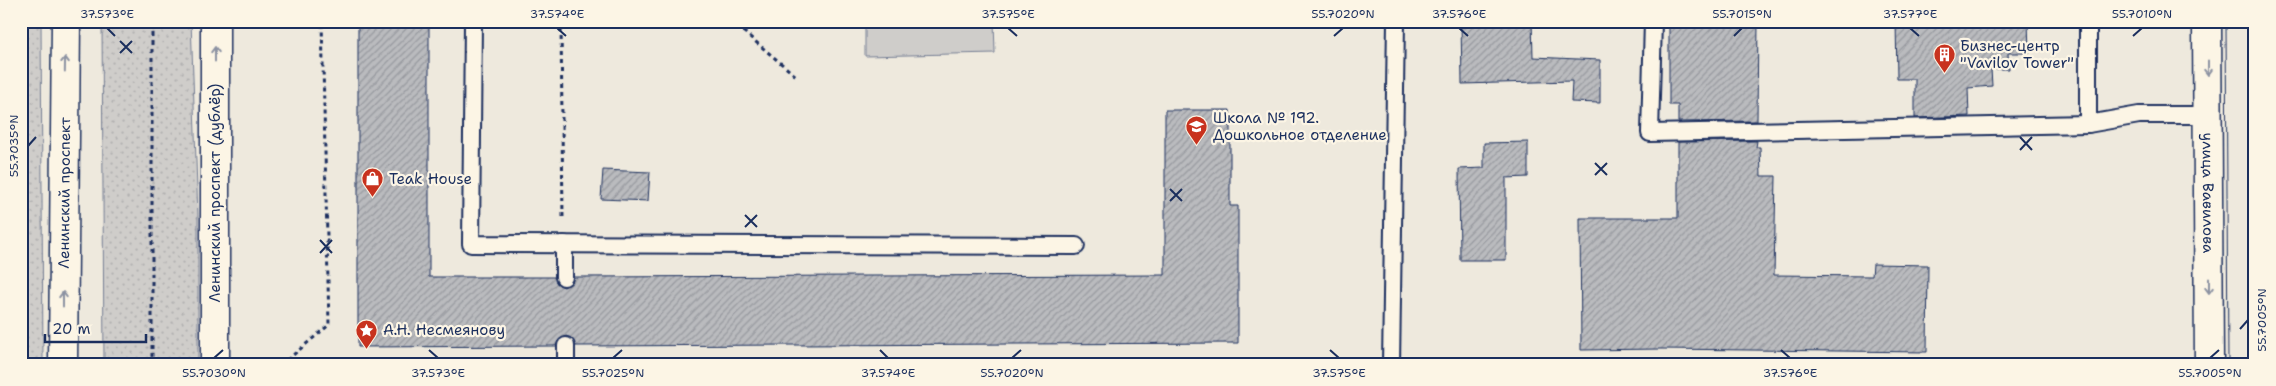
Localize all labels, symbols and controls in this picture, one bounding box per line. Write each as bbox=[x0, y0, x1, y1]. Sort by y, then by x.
text: 37.573°E bbox=[80, 6, 134, 22]
text: 37.574°E bbox=[530, 6, 584, 22]
text: 37.575°E bbox=[981, 6, 1035, 22]
text: 55.7020°N bbox=[1311, 6, 1375, 22]
text: 37.576°E bbox=[1432, 6, 1486, 22]
text: 55.7015°N bbox=[1712, 6, 1772, 22]
text: 37.577°E bbox=[1883, 6, 1937, 22]
text: 55.7010°N bbox=[2112, 6, 2172, 22]
place label: Бизнес-центр "Vavilov Tower" bbox=[1960, 36, 2074, 73]
building icon: Бизнес-центр "Vavilov Tower" bbox=[1932, 43, 1956, 74]
one-way arrow bbox=[210, 46, 220, 62]
one-way arrow bbox=[60, 56, 70, 72]
one-way arrow bbox=[2203, 60, 2213, 76]
street label: Ленинский проспект (дублёр) bbox=[205, 84, 225, 302]
place label: Школа № 192. Дошкольное отделение bbox=[1213, 108, 1387, 145]
text: 55.7035°N bbox=[6, 115, 22, 177]
school or university icon: Школа № 192. Дошкольное отделение bbox=[1185, 115, 1209, 146]
street label: Ленинский проспект bbox=[54, 117, 75, 269]
street label: улица Вавилова bbox=[2198, 133, 2218, 254]
shop icon: Teak House bbox=[361, 167, 385, 198]
place label: Teak House bbox=[389, 169, 472, 189]
one-way arrow bbox=[2204, 278, 2214, 294]
text: 55.7005°N bbox=[2254, 288, 2270, 352]
one-way arrow bbox=[58, 291, 68, 307]
scale bar bbox=[45, 311, 146, 343]
place icon: А.Н. Несмеянову bbox=[355, 318, 379, 349]
text: 20 m bbox=[52, 319, 91, 339]
place label: А.Н. Несмеянову bbox=[383, 320, 505, 340]
text: 55.7030°N bbox=[182, 365, 246, 381]
text: 37.573°E bbox=[411, 365, 465, 381]
text: 55.7025°N bbox=[582, 365, 644, 381]
text: 37.574°E bbox=[861, 365, 915, 381]
text: 55.7020°N bbox=[980, 365, 1044, 381]
text: 37.575°E bbox=[1312, 365, 1366, 381]
text: 37.576°E bbox=[1763, 365, 1817, 381]
text: 55.7005°N bbox=[2178, 365, 2242, 381]

